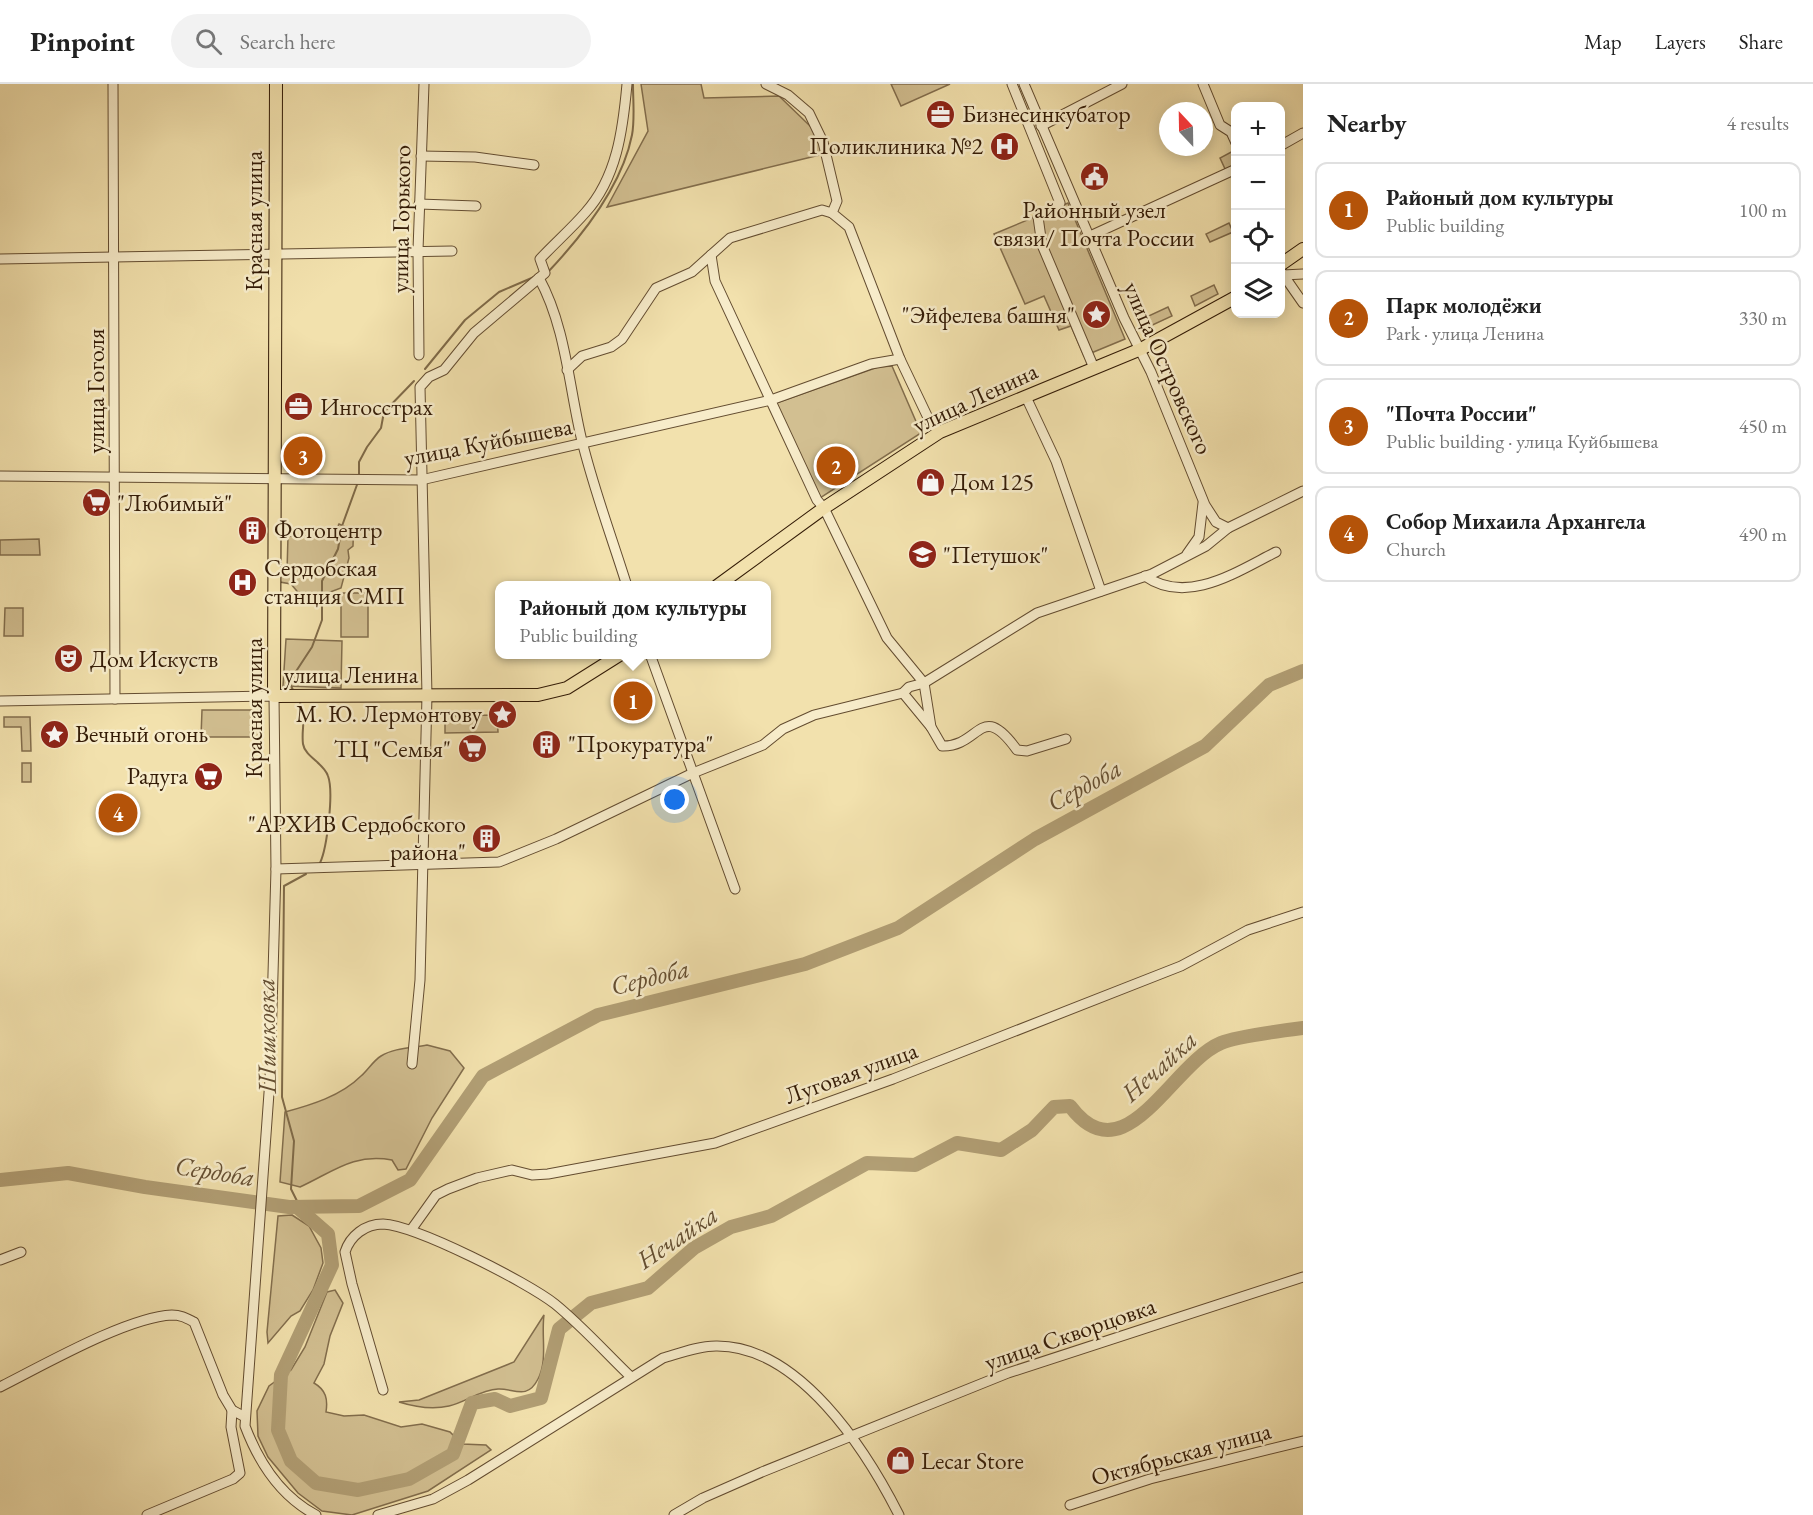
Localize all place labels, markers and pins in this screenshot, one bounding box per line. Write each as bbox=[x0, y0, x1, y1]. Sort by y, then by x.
office icon: Бизнесинкубатор bbox=[925, 98, 957, 130]
place label: Бизнесинкубатор bbox=[962, 98, 1131, 129]
place label: Поликлиника №2 bbox=[809, 130, 983, 161]
hospital icon: Поликлиника №2 bbox=[988, 130, 1020, 162]
public building icon: Районный узел связи/ Почта России bbox=[1078, 161, 1110, 193]
place label: Районный узел связи/ Почта России bbox=[993, 194, 1195, 253]
place label: "Эйфелева башня" bbox=[902, 299, 1075, 330]
place icon: "Эйфелева башня" bbox=[1080, 299, 1112, 331]
office icon: Ингосстрах bbox=[283, 391, 315, 423]
place label: Ингосстрах bbox=[320, 391, 434, 422]
pin: 3 bbox=[284, 434, 322, 478]
pin: 2 bbox=[816, 444, 856, 488]
shop icon: Дом 125 bbox=[914, 466, 946, 498]
place label: Дом 125 bbox=[951, 466, 1034, 497]
supermarket icon: "Любимый" bbox=[80, 487, 112, 519]
place label: "Любимый" bbox=[117, 487, 232, 518]
building icon: Фотоцентр bbox=[237, 514, 269, 546]
place label: Фотоцентр bbox=[274, 514, 382, 545]
school or university icon: "Петушок" bbox=[906, 539, 938, 571]
place label: "Петушок" bbox=[943, 539, 1048, 570]
place label: Сердобская станция СМП bbox=[264, 552, 405, 611]
hospital icon: Сердобская станция СМП bbox=[227, 566, 259, 598]
theatre icon: Дом Искуств bbox=[53, 643, 85, 675]
place label: Дом Искуств bbox=[90, 643, 218, 674]
pin: 1 bbox=[614, 678, 652, 724]
place label: М. Ю. Лермонтову bbox=[296, 698, 482, 729]
place icon: М. Ю. Лермонтову bbox=[487, 698, 519, 730]
place icon: Вечный огонь bbox=[38, 718, 70, 750]
place label: Вечный огонь bbox=[75, 718, 208, 749]
building icon: "Прокуратура" bbox=[531, 728, 563, 760]
place label: "Прокуратура" bbox=[568, 728, 714, 759]
place label: ТЦ "Семья" bbox=[334, 733, 451, 764]
supermarket icon: ТЦ "Семья" bbox=[456, 733, 488, 765]
place label: Радуга bbox=[127, 760, 188, 791]
supermarket icon: Радуга bbox=[193, 760, 225, 792]
pin: 4 bbox=[98, 790, 138, 836]
place label: "АРХИВ Сердобского района" bbox=[248, 808, 466, 867]
building icon: "АРХИВ Сердобского района" bbox=[471, 822, 503, 854]
shop icon: Lecar Store bbox=[884, 1445, 916, 1477]
place label: Lecar Store bbox=[921, 1445, 1024, 1476]

